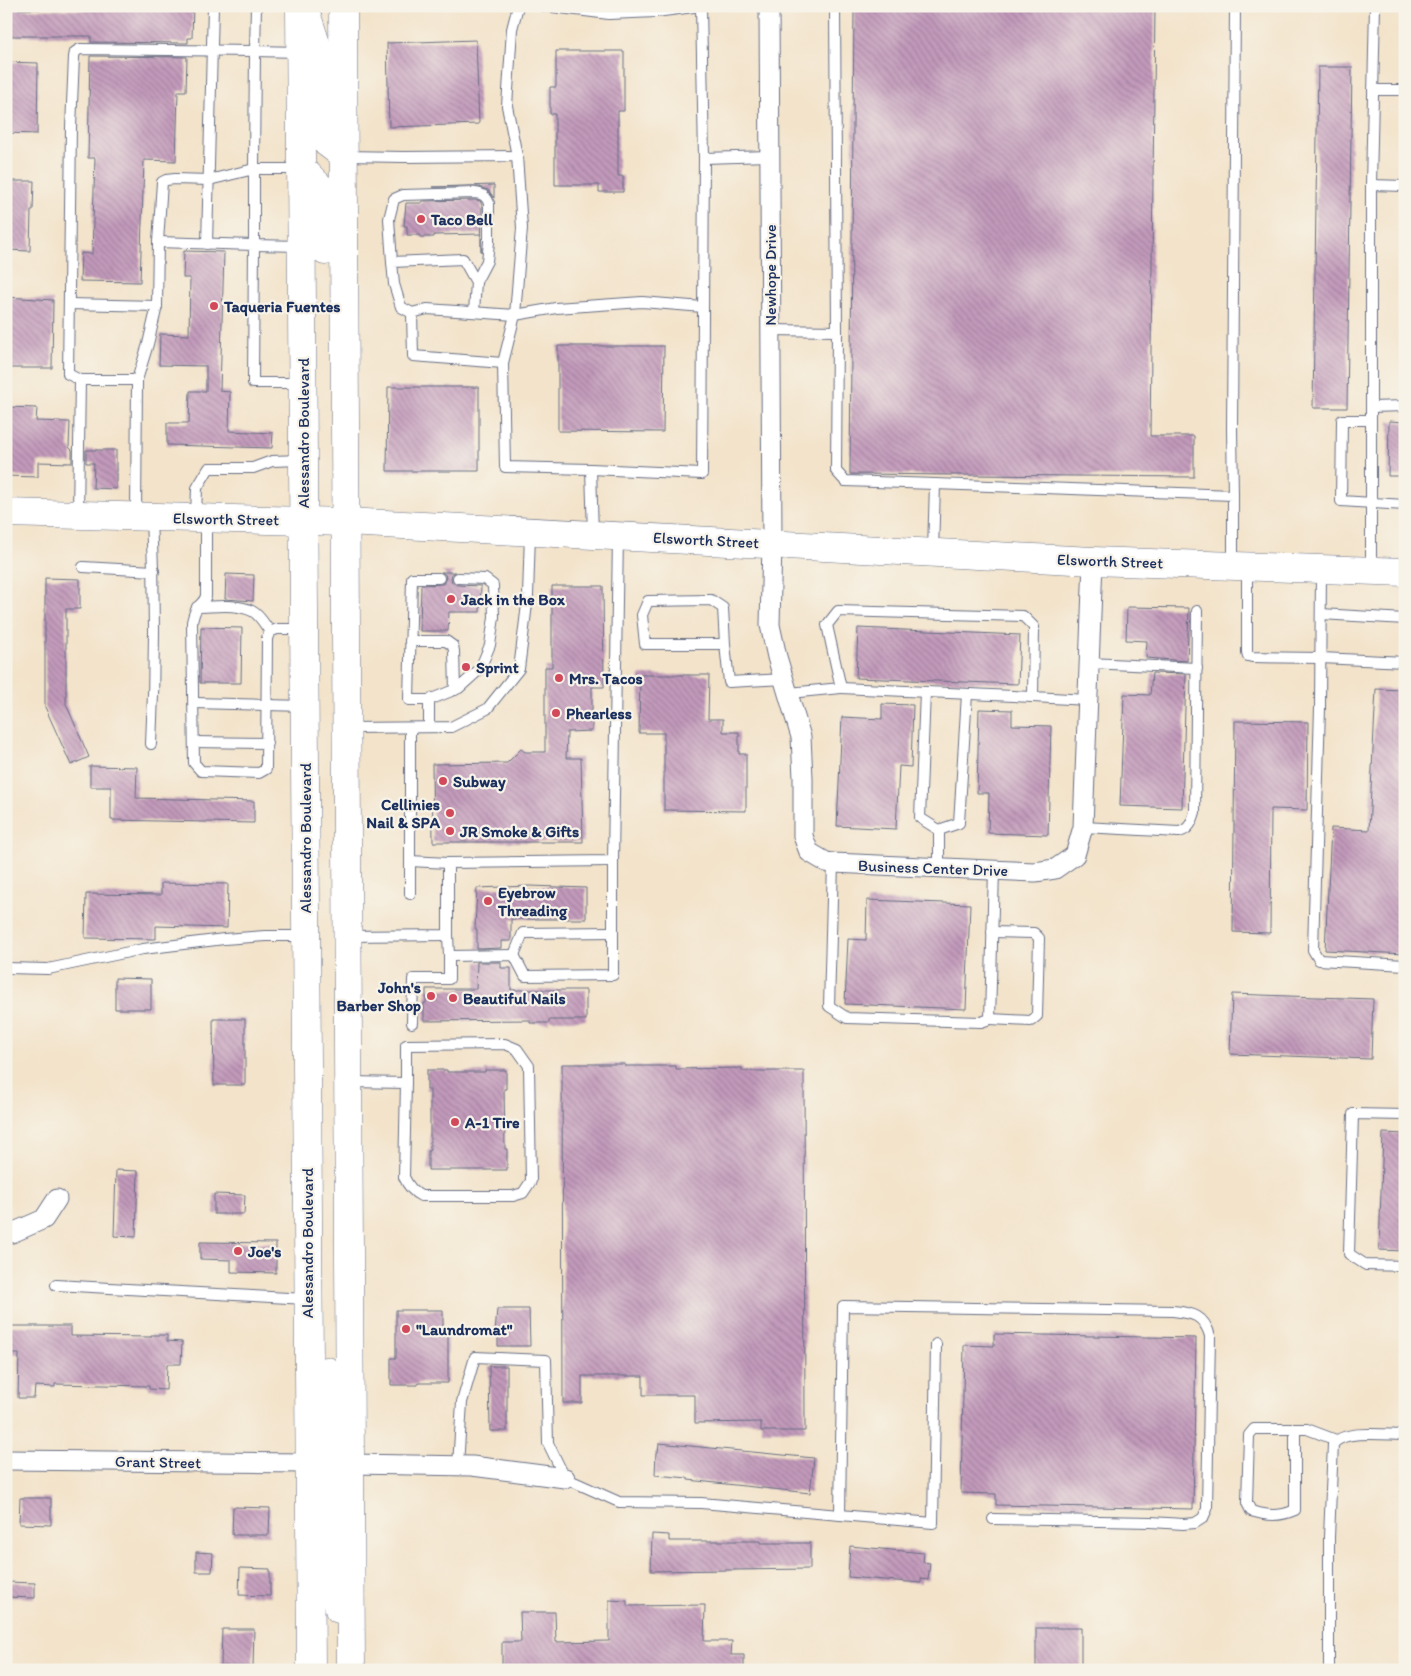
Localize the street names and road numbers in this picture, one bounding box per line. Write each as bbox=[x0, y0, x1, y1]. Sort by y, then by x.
street label: Newhope Drive bbox=[761, 224, 780, 326]
street label: Alessandro Boulevard bbox=[294, 357, 313, 508]
street label: Elsworth Street bbox=[173, 509, 279, 529]
street label: Elsworth Street bbox=[652, 528, 760, 552]
street label: Elsworth Street bbox=[1057, 550, 1163, 572]
street label: Alessandro Boulevard bbox=[296, 762, 315, 913]
street label: Business Center Drive bbox=[858, 856, 1008, 880]
street label: Alessandro Boulevard bbox=[298, 1167, 317, 1318]
street label: Grant Street bbox=[115, 1452, 201, 1472]

